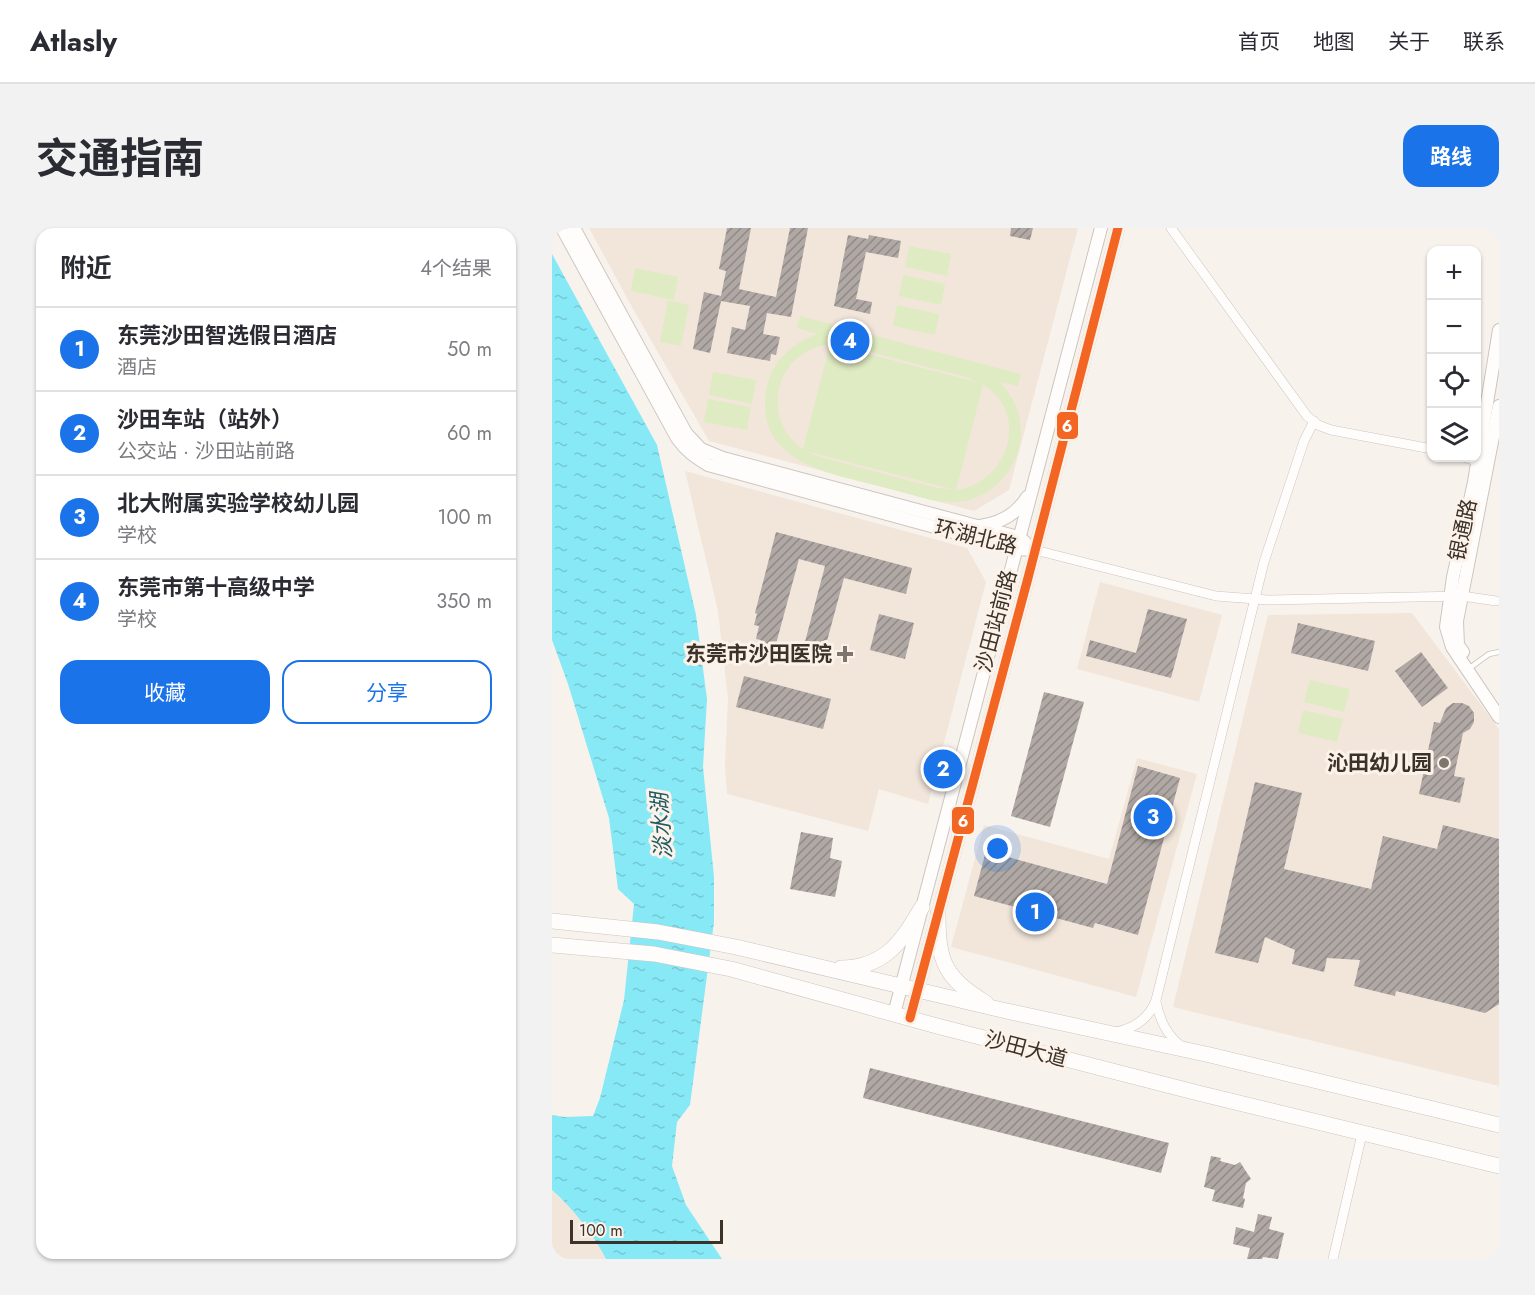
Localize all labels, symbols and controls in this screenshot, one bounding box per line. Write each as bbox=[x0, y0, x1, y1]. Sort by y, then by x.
text: Atlasly bbox=[30, 21, 117, 62]
text: 首页 bbox=[1238, 27, 1280, 57]
text: 地图 bbox=[1313, 27, 1355, 57]
text: 关于 bbox=[1388, 27, 1430, 57]
text: 联系 bbox=[1463, 27, 1505, 57]
button: 路线 bbox=[1403, 125, 1499, 187]
text: 交通指南 bbox=[36, 128, 204, 189]
map controls bbox=[1427, 246, 1481, 462]
button: + bbox=[1427, 246, 1481, 300]
text: 附近 bbox=[60, 249, 112, 287]
text: 4个结果 bbox=[420, 254, 492, 283]
button: − bbox=[1427, 300, 1481, 354]
pin: 4 bbox=[830, 318, 870, 364]
text: 东莞沙田智选假日酒店 bbox=[117, 319, 337, 351]
text: 1 bbox=[74, 335, 85, 364]
text: 50 m bbox=[447, 335, 492, 364]
text: 酒店 bbox=[117, 353, 157, 382]
button: locate bbox=[1427, 354, 1481, 408]
text: 沙田车站（站外） bbox=[117, 403, 293, 435]
button: layers bbox=[1427, 408, 1481, 462]
line badge: 6 bbox=[1056, 411, 1079, 440]
text: 6 bbox=[1062, 415, 1072, 438]
text: 2 bbox=[73, 419, 86, 448]
text: 60 m bbox=[447, 419, 492, 448]
text: 公交站 · 沙田站前路 bbox=[117, 437, 295, 466]
text: 北大附属实验学校幼儿园 bbox=[117, 487, 359, 519]
street label: 银通路 bbox=[1442, 496, 1484, 564]
text: 3 bbox=[73, 503, 86, 532]
text: 100 m bbox=[437, 503, 492, 532]
street label: 环湖北路 bbox=[932, 512, 1020, 562]
text: 学校 bbox=[117, 521, 157, 550]
street label: 沙田站前路 bbox=[968, 566, 1024, 676]
text: 东莞市第十高级中学 bbox=[117, 571, 315, 603]
text: 4 bbox=[73, 587, 86, 616]
text: 350 m bbox=[436, 587, 492, 616]
text: 学校 bbox=[117, 605, 157, 634]
place label: 东莞市沙田医院 bbox=[685, 639, 832, 669]
marker: 东莞市沙田医院 bbox=[836, 645, 854, 663]
button: 收藏 bbox=[60, 660, 270, 724]
button: 分享 bbox=[282, 660, 492, 724]
pin: 2 bbox=[924, 746, 962, 792]
place label: 沁田幼儿园 bbox=[1327, 748, 1432, 778]
marker: 沁田幼儿园 bbox=[1437, 756, 1451, 770]
water label: 淡水湖 bbox=[643, 789, 679, 860]
pin: 3 bbox=[1134, 794, 1172, 840]
line badge: 6 bbox=[951, 806, 975, 835]
text: 6 bbox=[958, 810, 968, 833]
your location bbox=[983, 834, 1012, 863]
pin: 1 bbox=[1016, 890, 1054, 934]
street label: 沙田大道 bbox=[982, 1024, 1070, 1074]
scale bar bbox=[570, 1217, 723, 1244]
text: 100 m bbox=[579, 1219, 623, 1242]

